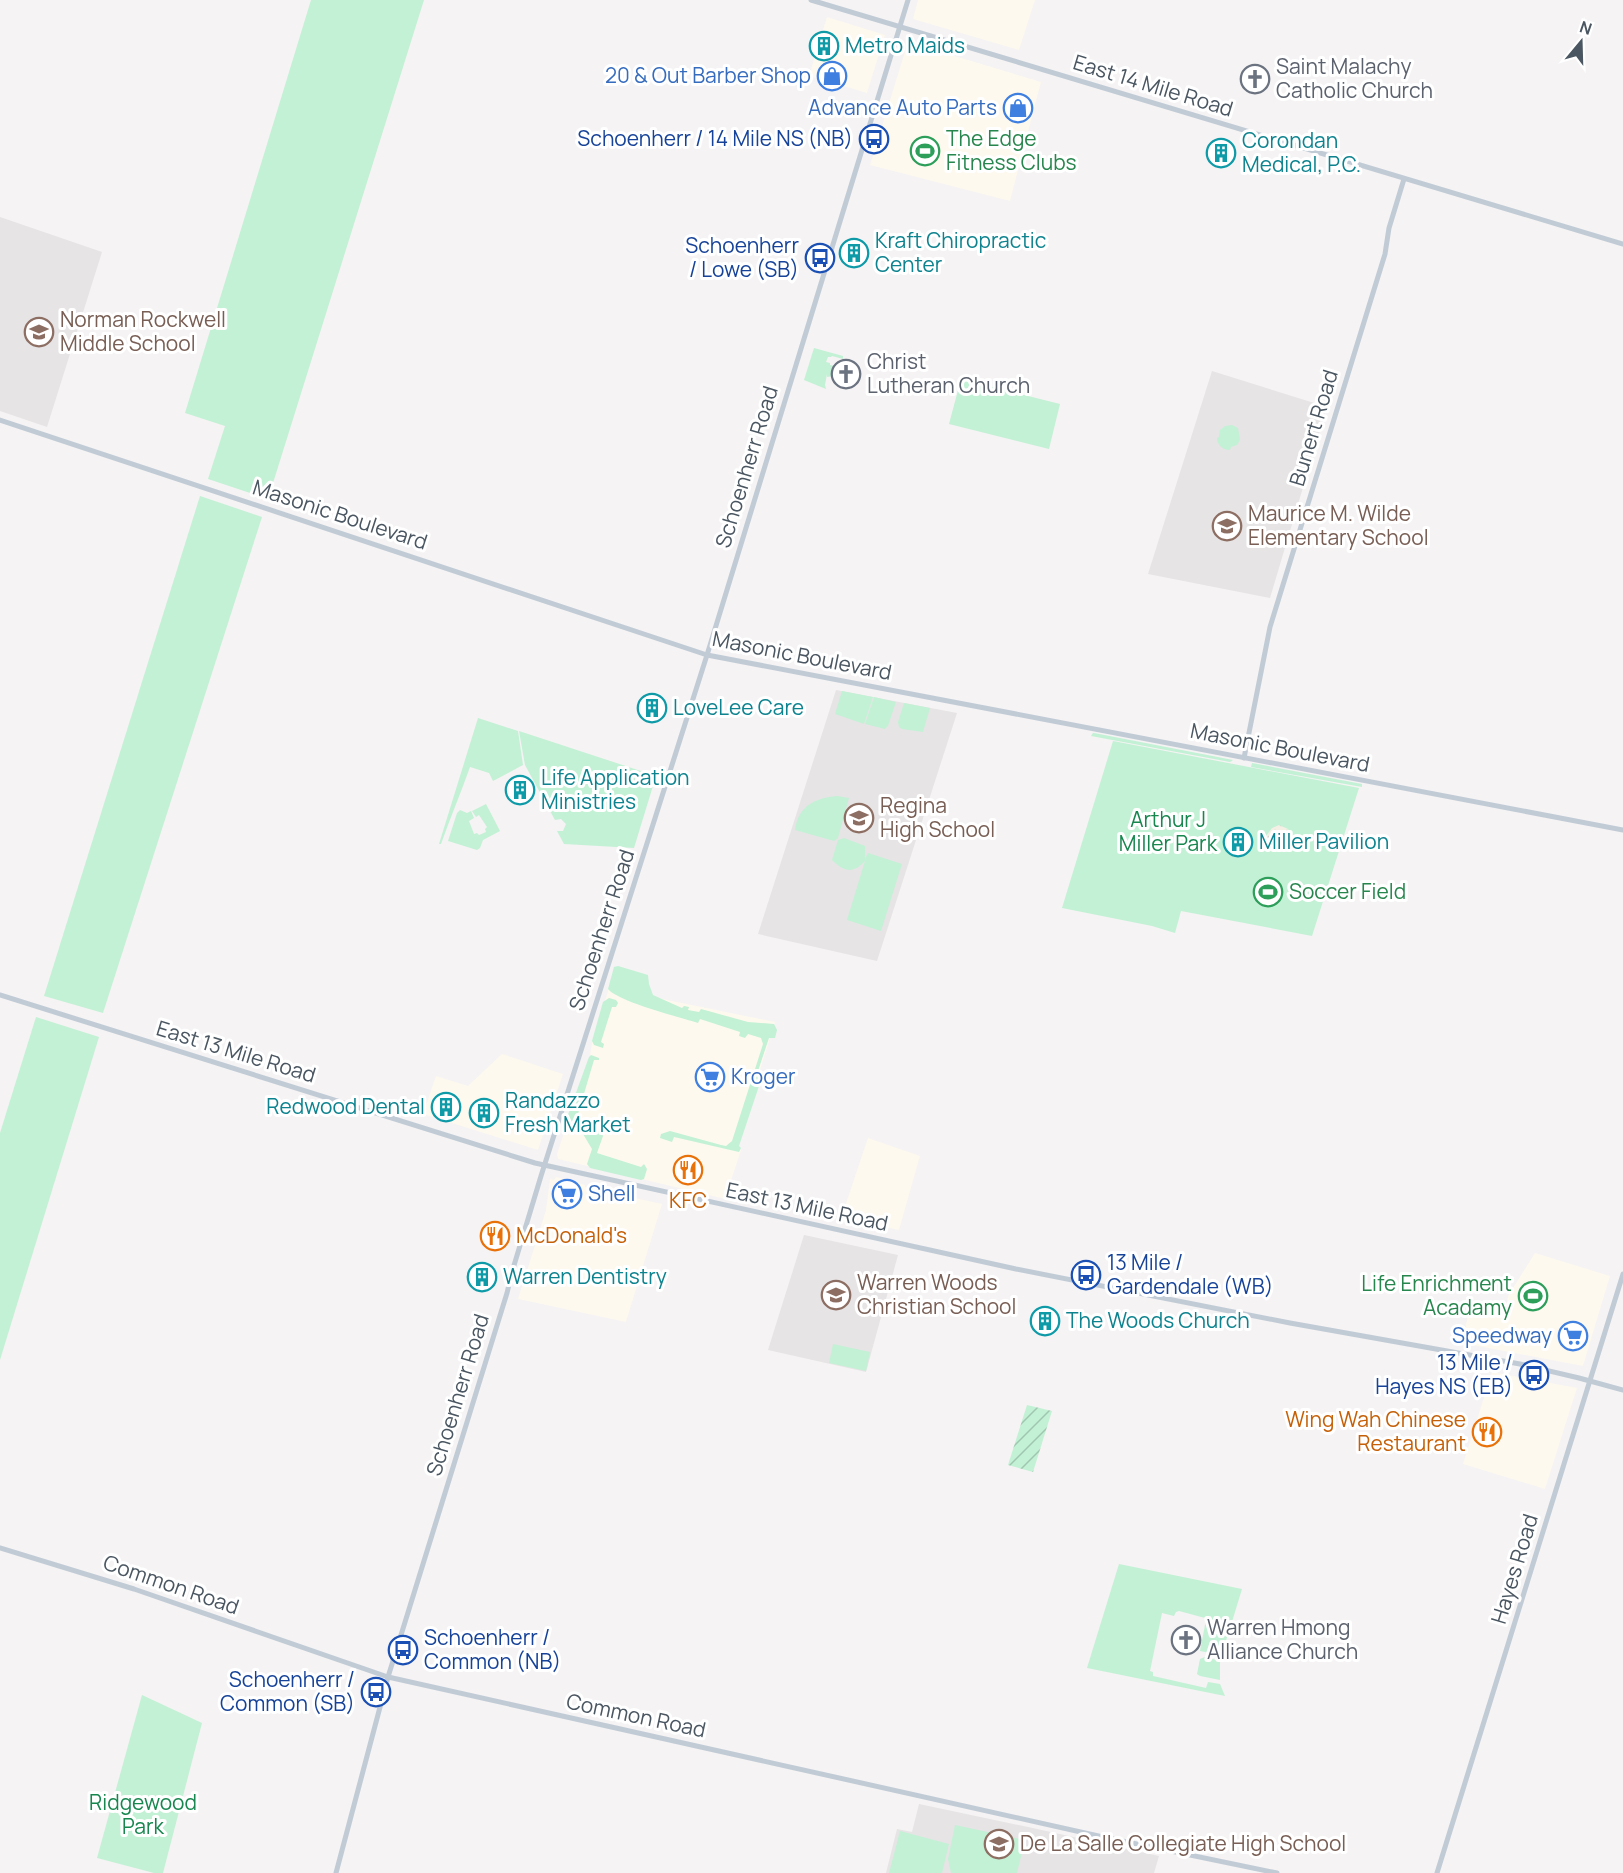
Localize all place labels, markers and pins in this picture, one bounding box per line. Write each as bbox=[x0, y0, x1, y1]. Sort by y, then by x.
building icon: Metro Maids bbox=[808, 30, 840, 62]
place label: Metro Maids bbox=[845, 31, 965, 59]
place label: Saint Malachy Catholic Church bbox=[1276, 52, 1433, 104]
shop icon: 20 & Out Barber Shop bbox=[816, 60, 848, 92]
place label: 20 & Out Barber Shop bbox=[605, 61, 811, 89]
church icon: Saint Malachy Catholic Church bbox=[1239, 63, 1271, 95]
shop icon: Advance Auto Parts bbox=[1002, 92, 1034, 124]
place label: Advance Auto Parts bbox=[808, 93, 997, 121]
bus stop icon: Schoenherr / 14 Mile NS (NB) bbox=[858, 123, 890, 155]
place label: Schoenherr / 14 Mile NS (NB) bbox=[577, 124, 853, 152]
place label: The Edge Fitness Clubs bbox=[946, 124, 1077, 176]
place label: Corondan Medical, P.C. bbox=[1242, 126, 1361, 178]
sports icon: The Edge Fitness Clubs bbox=[909, 135, 941, 167]
building icon: Corondan Medical, P.C. bbox=[1205, 137, 1237, 169]
place label: Kraft Chiropractic Center bbox=[875, 226, 1046, 278]
place label: Schoenherr / Lowe (SB) bbox=[685, 231, 799, 283]
building icon: Kraft Chiropractic Center bbox=[838, 237, 870, 269]
bus stop icon: Schoenherr / Lowe (SB) bbox=[804, 242, 836, 274]
place label: Norman Rockwell Middle School bbox=[60, 305, 226, 357]
school or university icon: Norman Rockwell Middle School bbox=[23, 316, 55, 348]
place label: Christ Lutheran Church bbox=[867, 347, 1030, 399]
church icon: Christ Lutheran Church bbox=[830, 358, 862, 390]
place label: Maurice M. Wilde Elementary School bbox=[1248, 499, 1429, 551]
school or university icon: Maurice M. Wilde Elementary School bbox=[1211, 510, 1243, 542]
building icon: LoveLee Care bbox=[636, 692, 668, 724]
place label: LoveLee Care bbox=[673, 693, 804, 721]
place label: Life Application Ministries bbox=[541, 763, 690, 815]
building icon: Life Application Ministries bbox=[504, 774, 536, 806]
place label: Regina High School bbox=[880, 791, 995, 843]
school or university icon: Regina High School bbox=[843, 802, 875, 834]
building icon: Miller Pavilion bbox=[1222, 826, 1254, 858]
place label: Miller Pavilion bbox=[1259, 827, 1389, 855]
sports icon: Soccer Field bbox=[1252, 876, 1284, 908]
place label: Soccer Field bbox=[1289, 877, 1406, 905]
supermarket icon: Kroger bbox=[694, 1061, 726, 1093]
place label: Kroger bbox=[731, 1062, 796, 1090]
place label: Randazzo Fresh Market bbox=[505, 1086, 631, 1138]
building icon: Redwood Dental bbox=[430, 1091, 462, 1123]
place label: Redwood Dental bbox=[266, 1092, 425, 1120]
building icon: Randazzo Fresh Market bbox=[468, 1097, 500, 1129]
restaurant icon: KFC bbox=[672, 1154, 704, 1186]
supermarket icon: Shell bbox=[551, 1178, 583, 1210]
place label: Shell bbox=[588, 1179, 636, 1207]
place label: KFC bbox=[669, 1186, 707, 1214]
restaurant icon: McDonald's bbox=[479, 1220, 511, 1252]
place label: McDonald's bbox=[516, 1221, 627, 1249]
place label: 13 Mile / Gardendale (WB) bbox=[1107, 1248, 1274, 1300]
bus stop icon: 13 Mile / Gardendale (WB) bbox=[1070, 1259, 1102, 1291]
building icon: Warren Dentistry bbox=[466, 1261, 498, 1293]
place label: Warren Dentistry bbox=[503, 1262, 667, 1290]
place label: Warren Woods Christian School bbox=[857, 1268, 1016, 1320]
place label: Life Enrichment Acadamy bbox=[1361, 1269, 1512, 1321]
school or university icon: Warren Woods Christian School bbox=[820, 1279, 852, 1311]
sports icon: Life Enrichment Acadamy bbox=[1517, 1280, 1549, 1312]
building icon: The Woods Church bbox=[1029, 1305, 1061, 1337]
place label: The Woods Church bbox=[1066, 1306, 1250, 1334]
supermarket icon: Speedway bbox=[1557, 1320, 1589, 1352]
place label: Speedway bbox=[1452, 1321, 1552, 1349]
place label: 13 Mile / Hayes NS (EB) bbox=[1375, 1348, 1513, 1400]
bus stop icon: 13 Mile / Hayes NS (EB) bbox=[1518, 1359, 1550, 1391]
place label: Wing Wah Chinese Restaurant bbox=[1285, 1405, 1466, 1457]
restaurant icon: Wing Wah Chinese Restaurant bbox=[1471, 1416, 1503, 1448]
place label: Warren Hmong Alliance Church bbox=[1207, 1613, 1358, 1665]
place label: Schoenherr / Common (NB) bbox=[424, 1623, 561, 1675]
church icon: Warren Hmong Alliance Church bbox=[1170, 1624, 1202, 1656]
bus stop icon: Schoenherr / Common (NB) bbox=[387, 1634, 419, 1666]
place label: Schoenherr / Common (SB) bbox=[220, 1665, 355, 1717]
bus stop icon: Schoenherr / Common (SB) bbox=[360, 1676, 392, 1708]
school or university icon: De La Salle Collegiate High School bbox=[983, 1828, 1015, 1860]
place label: De La Salle Collegiate High School bbox=[1020, 1829, 1346, 1857]

